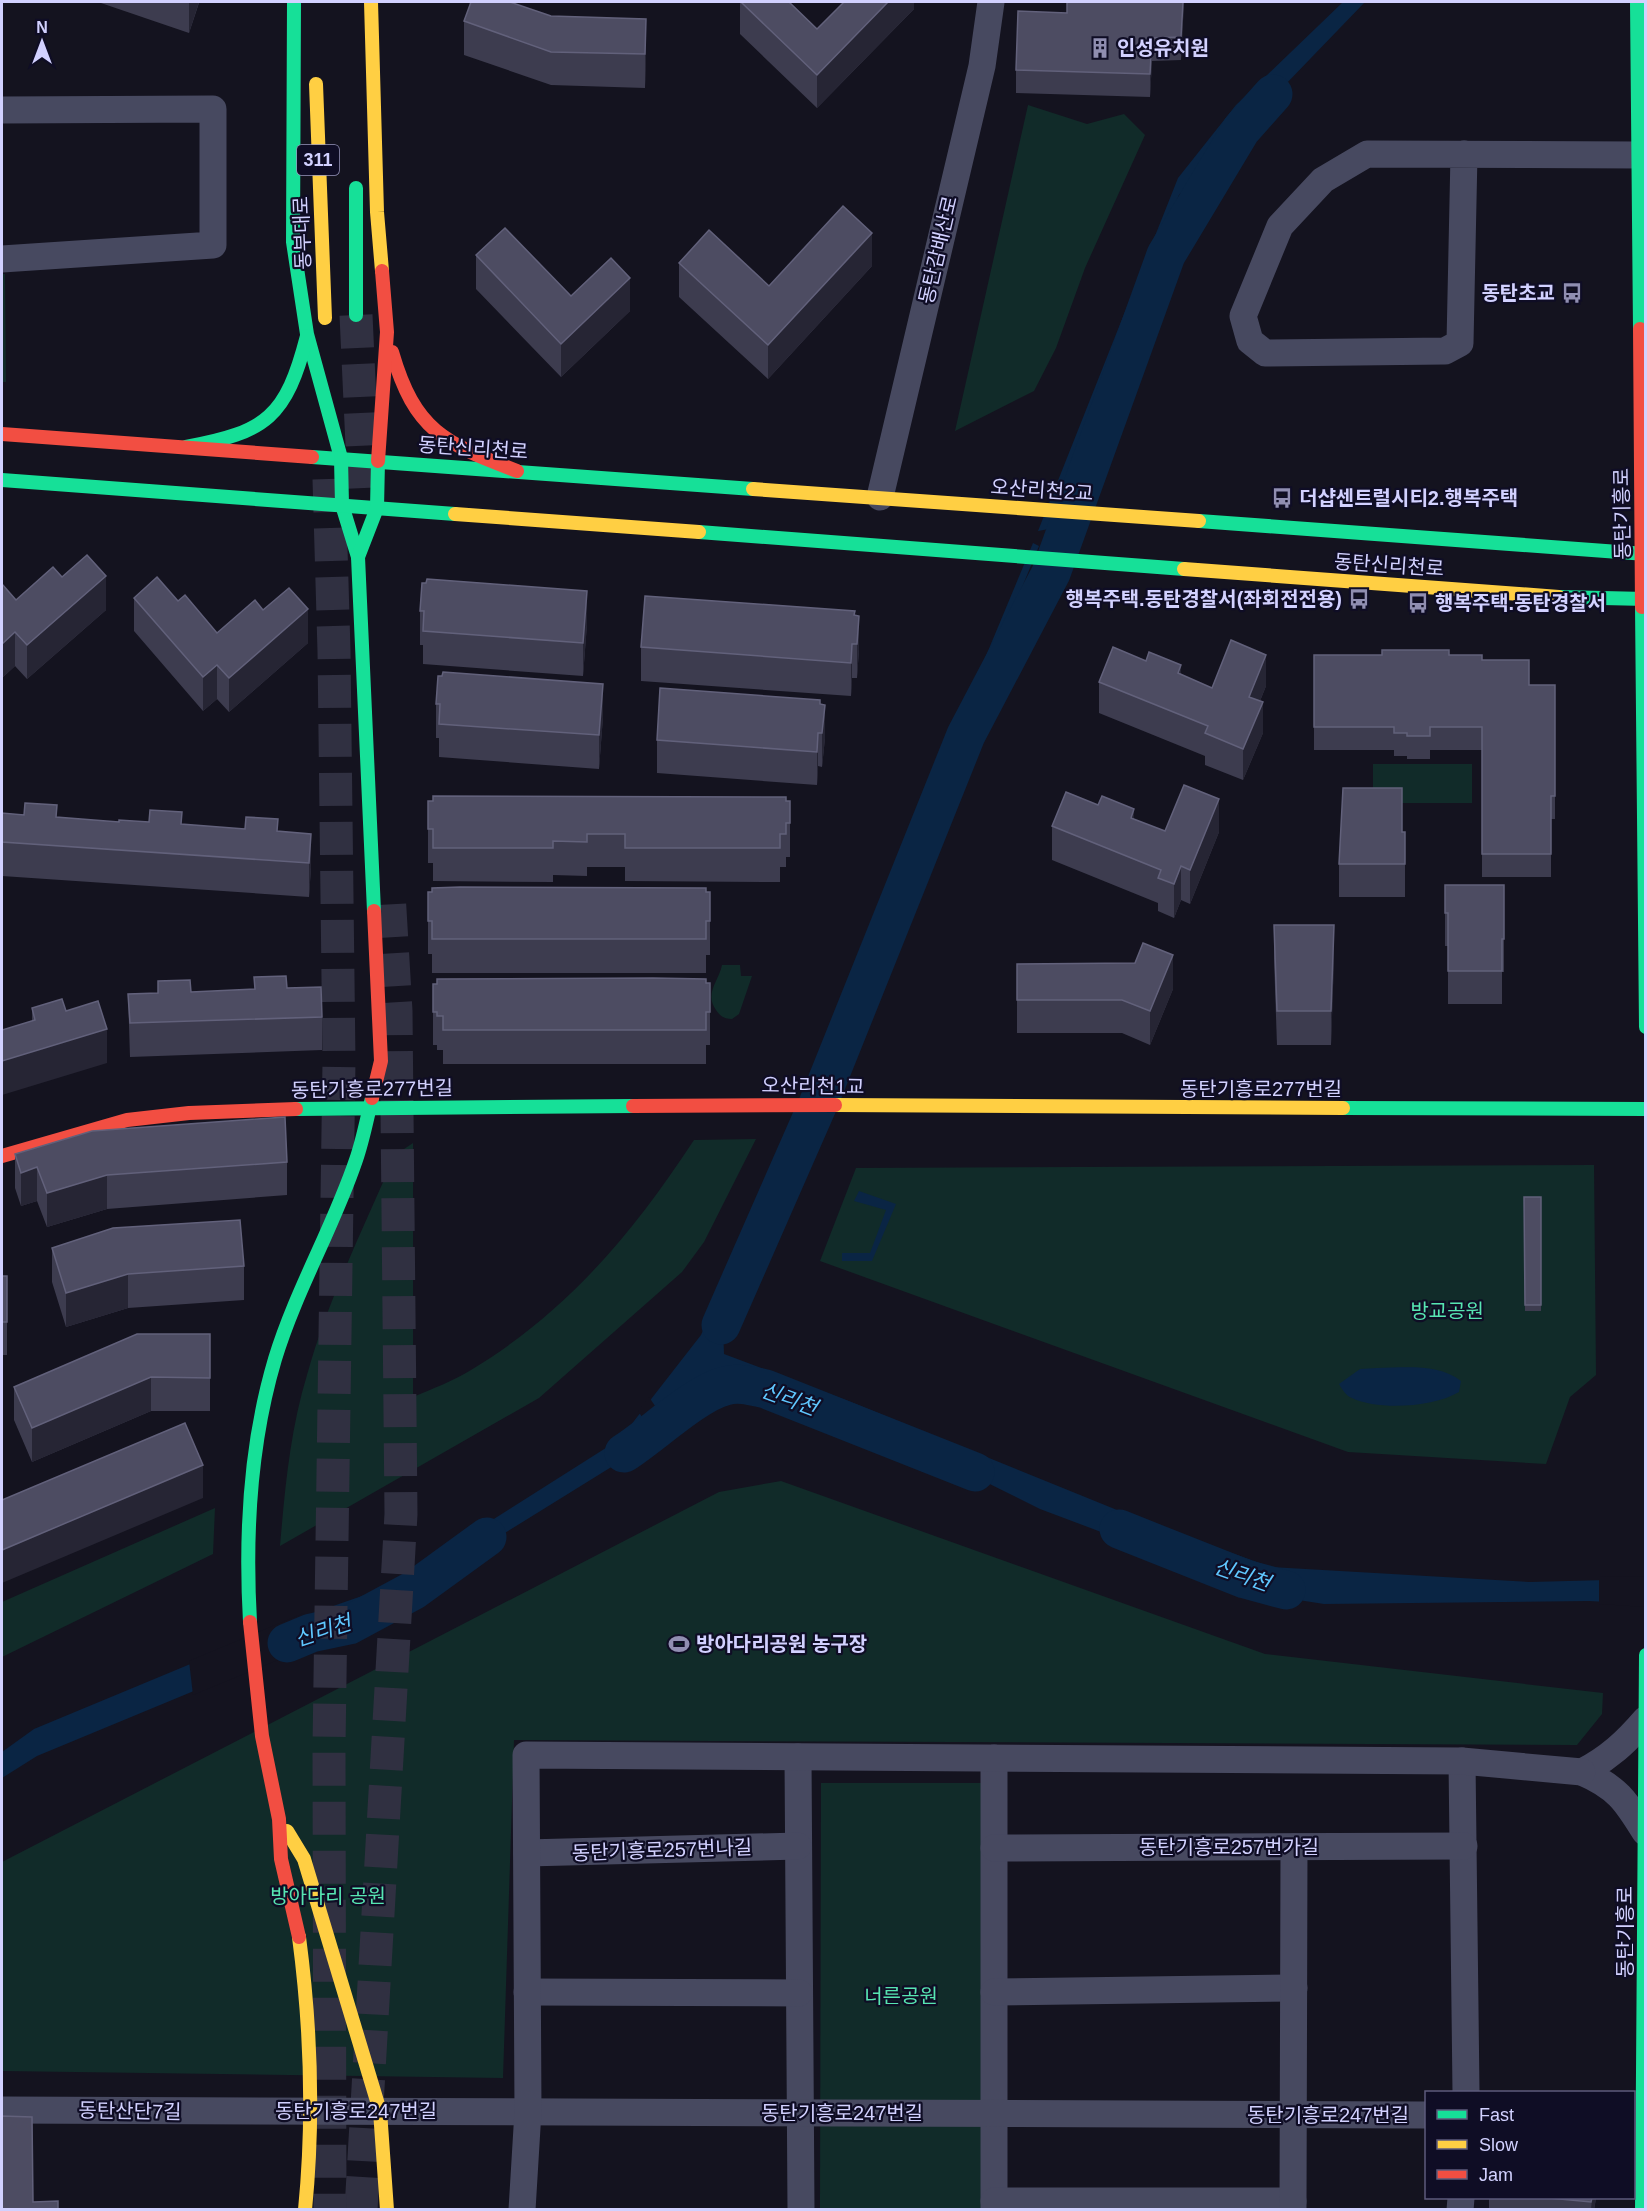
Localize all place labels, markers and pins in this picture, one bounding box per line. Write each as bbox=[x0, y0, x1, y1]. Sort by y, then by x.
building icon: 인성유치원 bbox=[1088, 36, 1112, 60]
place label: 인성유치원 bbox=[1117, 37, 1209, 59]
bus stop icon: 동탄초교 bbox=[1560, 281, 1584, 305]
place label: 동탄초교 bbox=[1481, 282, 1555, 304]
bus stop icon: 더샵센트럴시티2.행복주택 bbox=[1270, 486, 1294, 510]
place label: 더샵센트럴시티2.행복주택 bbox=[1299, 487, 1518, 509]
bus stop icon: 행복주택.동탄경찰서(좌회전전용) bbox=[1347, 587, 1371, 611]
place label: 행복주택.동탄경찰서(좌회전전용) bbox=[1066, 588, 1342, 610]
bus stop icon: 행복주택.동탄경찰서 bbox=[1406, 591, 1430, 615]
place label: 행복주택.동탄경찰서 bbox=[1435, 592, 1606, 614]
sports icon: 방아다리공원 농구장 bbox=[667, 1632, 691, 1656]
place label: 방아다리공원 농구장 bbox=[696, 1633, 867, 1655]

